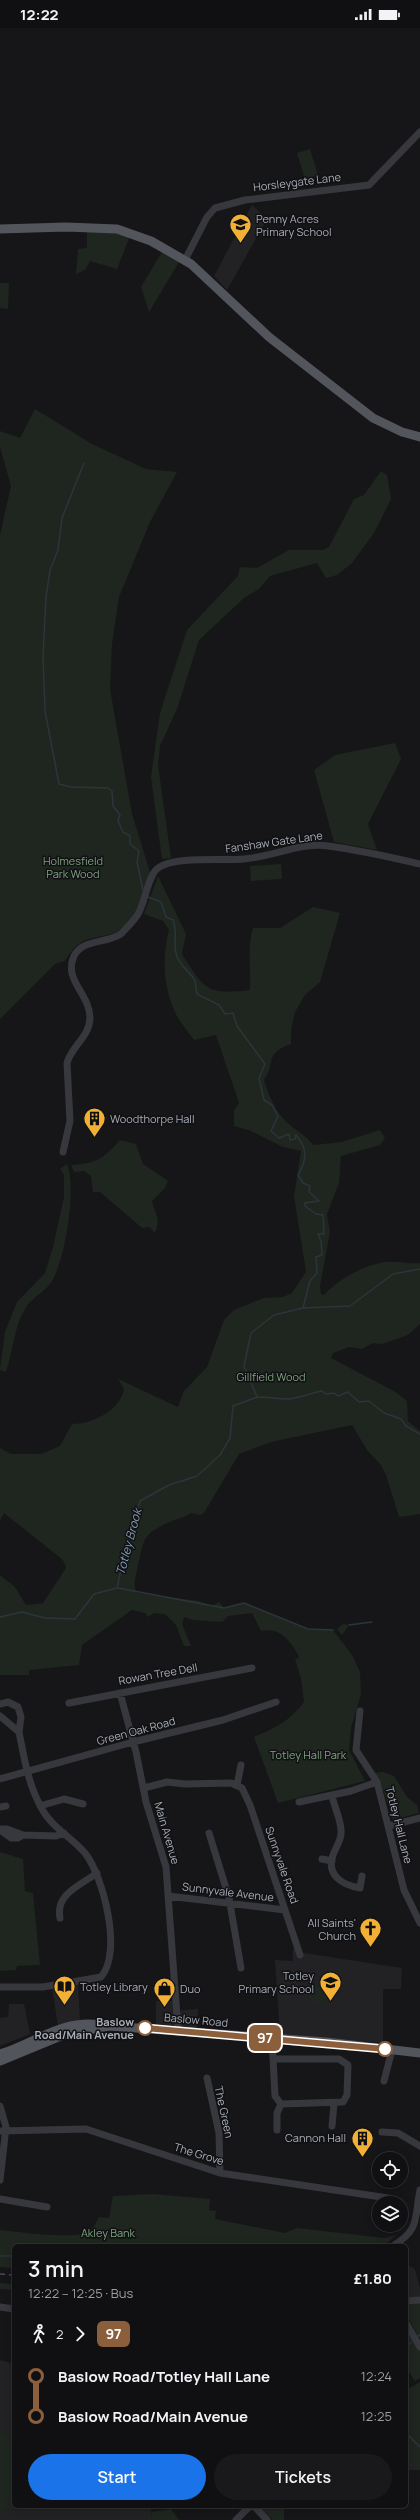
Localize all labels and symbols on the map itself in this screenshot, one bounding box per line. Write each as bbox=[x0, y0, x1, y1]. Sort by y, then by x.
street label: Horsleygate Lane bbox=[252, 169, 342, 194]
place label: Penny Acres Primary School bbox=[256, 211, 332, 239]
school or university icon: Penny Acres Primary School bbox=[228, 212, 254, 245]
street label: Fanshaw Gate Lane bbox=[224, 827, 324, 856]
park label: Holmesfield Park Wood bbox=[43, 853, 103, 881]
building icon: Woodthorpe Hall bbox=[82, 1106, 108, 1139]
place label: Woodthorpe Hall bbox=[110, 1111, 195, 1126]
park label: Gillfield Wood bbox=[237, 1369, 305, 1384]
water label: Totley Brook bbox=[111, 1505, 146, 1577]
street label: Rowan Tree Dell bbox=[117, 1659, 199, 1688]
street label: Green Oak Road bbox=[95, 1713, 177, 1748]
park label: Totley Hall Park bbox=[270, 1747, 347, 1762]
street label: Totley Hall Lane bbox=[383, 1785, 416, 1866]
street label: Main Avenue bbox=[151, 1800, 184, 1866]
street label: Sunnyvale Road bbox=[262, 1824, 303, 1905]
street label: Sunnyvale Avenue bbox=[181, 1878, 275, 1905]
place label: All Saints' Church bbox=[307, 1915, 356, 1943]
church icon: All Saints' Church bbox=[358, 1916, 384, 1949]
place label: Totley Primary School bbox=[239, 1968, 314, 1996]
school or university icon: Totley Primary School bbox=[317, 1969, 343, 2002]
library icon: Totley Library bbox=[51, 1974, 77, 2007]
shop icon: Duo bbox=[151, 1976, 177, 2009]
place label: Totley Library bbox=[80, 1979, 148, 1994]
place label: Duo bbox=[180, 1981, 201, 1996]
street label: Baslow Road bbox=[163, 2009, 229, 2030]
place label: Baslow Road/Main Avenue bbox=[35, 2014, 134, 2042]
marker: Baslow Road/Main Avenue bbox=[137, 2020, 153, 2036]
line badge: 97 bbox=[247, 2025, 283, 2051]
unlabelled marker bbox=[377, 2041, 393, 2057]
street label: The Green bbox=[212, 2085, 237, 2139]
building icon: Cannon Hall bbox=[349, 2125, 375, 2158]
place label: Cannon Hall bbox=[285, 2130, 346, 2145]
street label: The Grove bbox=[172, 2139, 226, 2168]
park label: Akley Bank bbox=[81, 2225, 136, 2240]

